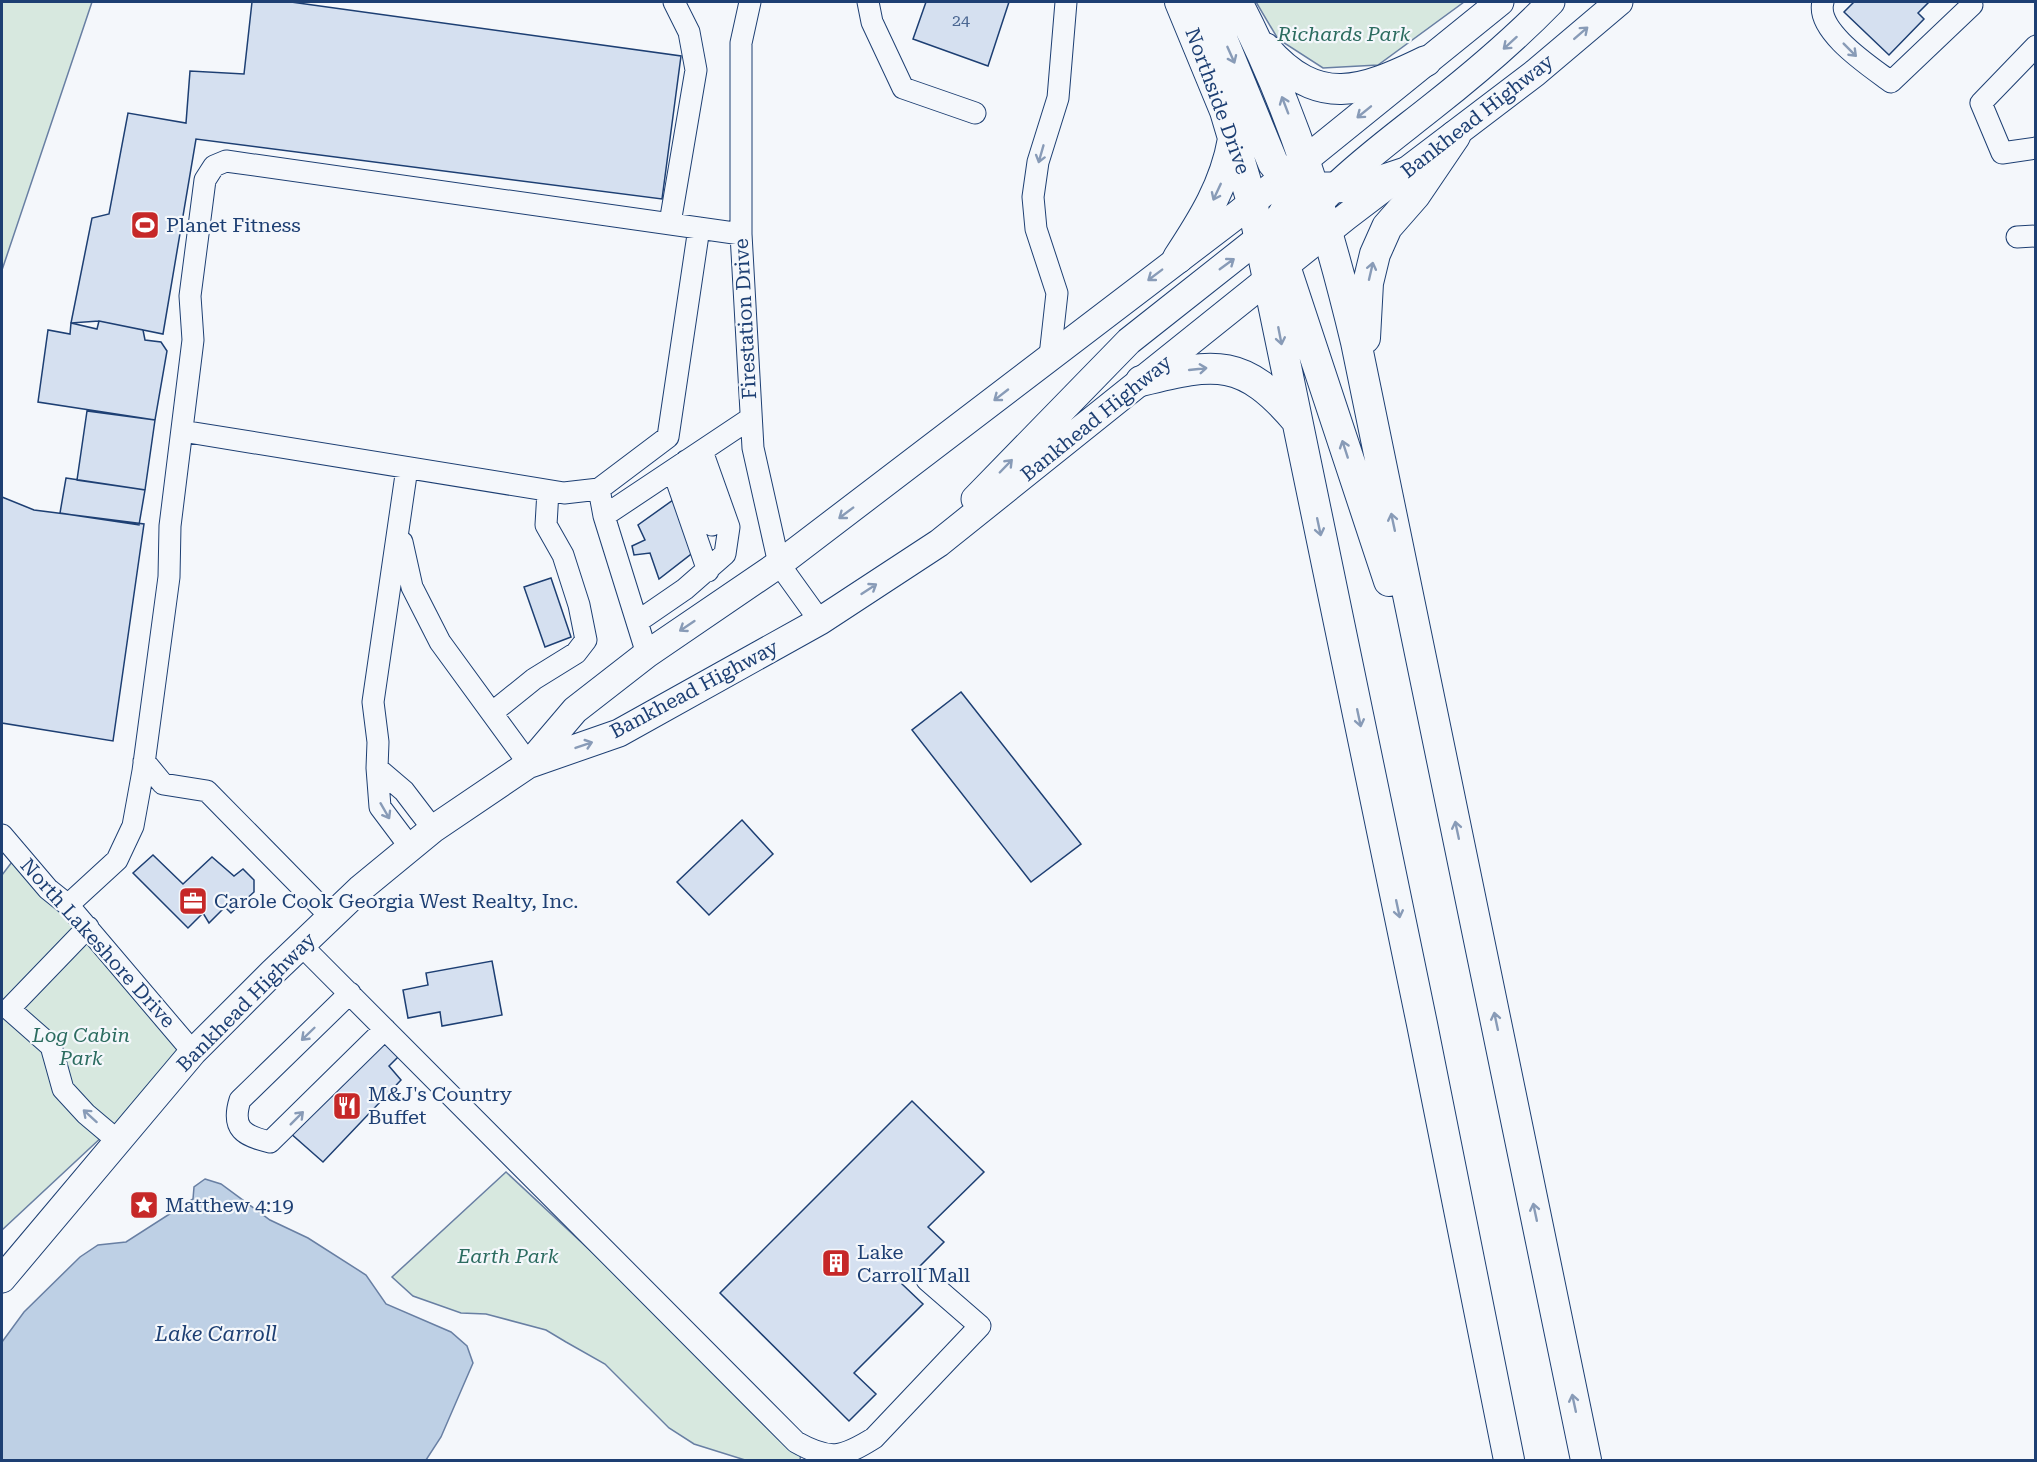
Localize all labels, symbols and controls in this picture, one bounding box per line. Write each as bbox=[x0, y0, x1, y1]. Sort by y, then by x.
house number: 24 bbox=[952, 11, 970, 30]
park label: Richards Park bbox=[1277, 22, 1411, 46]
street label: Northside Drive bbox=[1180, 25, 1256, 177]
one-way arrow bbox=[1573, 27, 1589, 40]
one-way arrow bbox=[1502, 36, 1517, 50]
one-way arrow bbox=[1843, 42, 1858, 57]
one-way arrow bbox=[1225, 45, 1237, 63]
street label: Bankhead Highway bbox=[1396, 49, 1558, 183]
one-way arrow bbox=[1278, 97, 1289, 115]
one-way arrow bbox=[1357, 105, 1373, 118]
one-way arrow bbox=[1035, 144, 1046, 163]
one-way arrow bbox=[1211, 183, 1223, 201]
sports icon: Planet Fitness bbox=[129, 209, 161, 241]
place label: Planet Fitness bbox=[166, 213, 301, 237]
street label: Firestation Drive bbox=[729, 238, 761, 400]
one-way arrow bbox=[1218, 257, 1234, 270]
one-way arrow bbox=[1365, 262, 1377, 281]
one-way arrow bbox=[1147, 268, 1163, 281]
one-way arrow bbox=[1275, 325, 1286, 345]
street label: Bankhead Highway bbox=[1016, 350, 1176, 486]
one-way arrow bbox=[1188, 363, 1207, 374]
one-way arrow bbox=[993, 388, 1009, 401]
one-way arrow bbox=[1338, 440, 1349, 459]
one-way arrow bbox=[998, 458, 1013, 473]
one-way arrow bbox=[838, 506, 854, 519]
one-way arrow bbox=[1387, 513, 1399, 532]
one-way arrow bbox=[1314, 516, 1325, 536]
one-way arrow bbox=[860, 583, 877, 595]
one-way arrow bbox=[680, 620, 696, 632]
street label: Bankhead Highway bbox=[606, 634, 782, 743]
one-way arrow bbox=[1353, 708, 1365, 727]
one-way arrow bbox=[574, 739, 593, 750]
one-way arrow bbox=[379, 802, 391, 819]
one-way arrow bbox=[1451, 821, 1462, 840]
street label: North Lakeshore Drive bbox=[16, 853, 180, 1033]
office icon: Carole Cook Georgia West Realty, Inc. bbox=[177, 885, 209, 917]
place label: Carole Cook Georgia West Realty, Inc. bbox=[214, 889, 578, 913]
one-way arrow bbox=[1393, 898, 1404, 918]
street label: Bankhead Highway bbox=[171, 927, 321, 1077]
one-way arrow bbox=[1490, 1012, 1501, 1031]
park label: Log Cabin Park bbox=[31, 1023, 130, 1070]
one-way arrow bbox=[300, 1027, 315, 1041]
place label: M&J's Country Buffet bbox=[368, 1082, 512, 1129]
restaurant icon: M&J's Country Buffet bbox=[331, 1090, 363, 1122]
one-way arrow bbox=[82, 1109, 97, 1124]
one-way arrow bbox=[290, 1111, 305, 1126]
place icon: Matthew 4:19 bbox=[128, 1189, 160, 1221]
place label: Matthew 4:19 bbox=[165, 1193, 294, 1217]
one-way arrow bbox=[1529, 1203, 1540, 1222]
place label: Lake Carroll Mall bbox=[857, 1240, 970, 1287]
park label: Earth Park bbox=[456, 1244, 559, 1268]
building icon: Lake Carroll Mall bbox=[820, 1247, 852, 1279]
water label: Lake Carroll bbox=[154, 1322, 277, 1346]
one-way arrow bbox=[1568, 1394, 1579, 1413]

